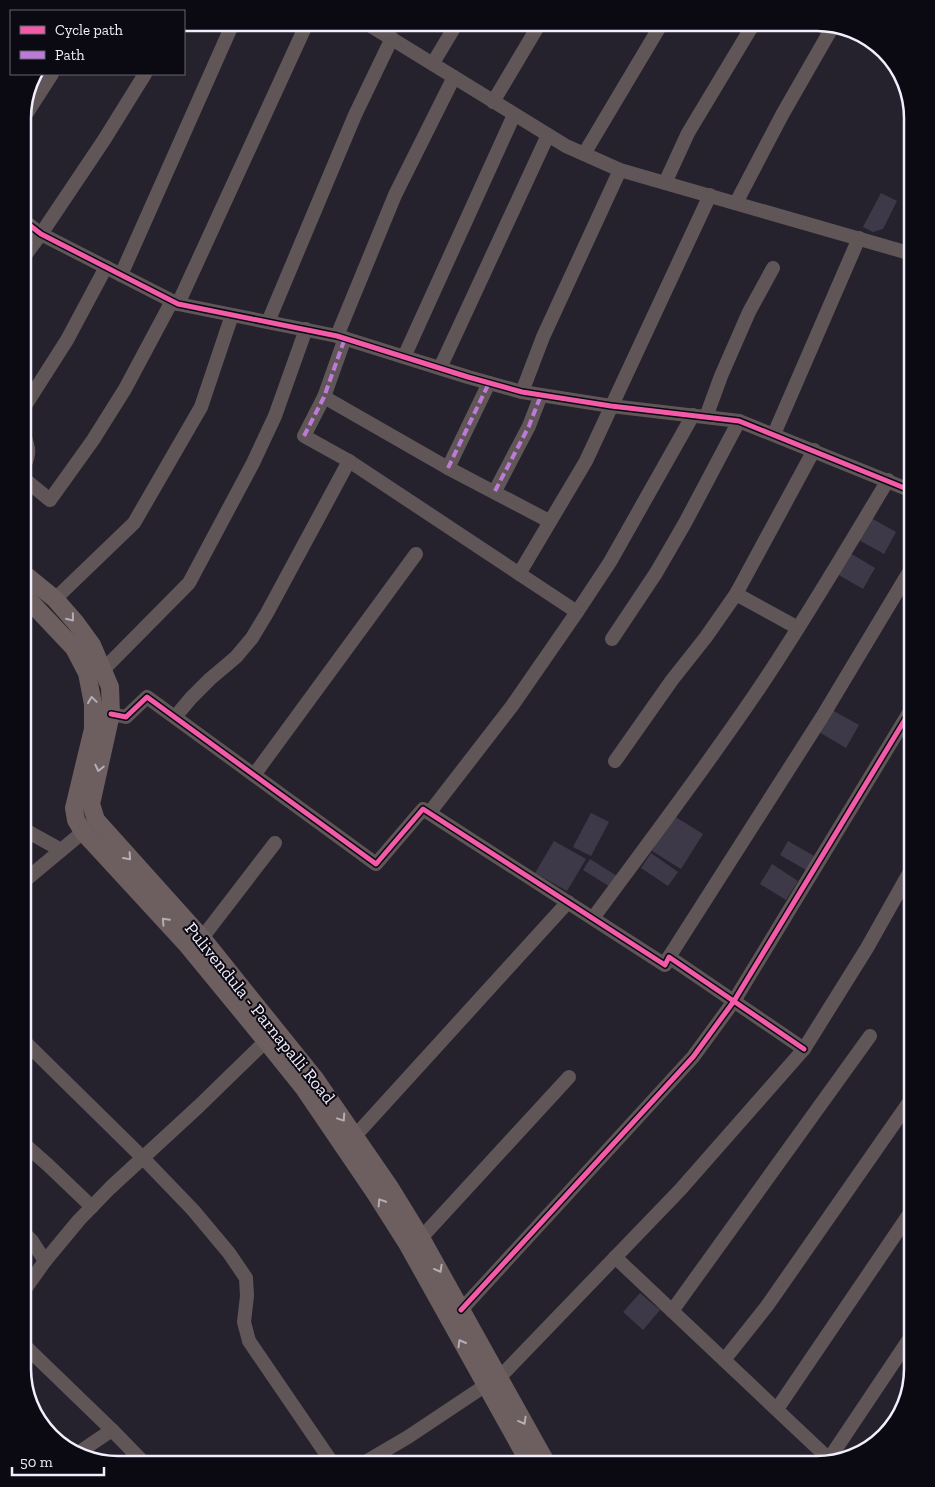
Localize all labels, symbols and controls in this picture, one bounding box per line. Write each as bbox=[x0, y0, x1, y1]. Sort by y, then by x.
legend bbox=[10, 10, 185, 75]
text: Cycle path bbox=[55, 21, 124, 39]
text: Path bbox=[55, 46, 85, 64]
one-way arrow bbox=[66, 612, 74, 621]
one-way arrow bbox=[87, 696, 98, 704]
one-way arrow bbox=[94, 764, 105, 773]
one-way arrow bbox=[123, 851, 132, 860]
one-way arrow bbox=[162, 917, 171, 926]
street label: Pulivendula - Parnapalli Road bbox=[180, 918, 340, 1108]
one-way arrow bbox=[336, 1112, 345, 1121]
one-way arrow bbox=[377, 1198, 387, 1207]
one-way arrow bbox=[432, 1264, 442, 1273]
one-way arrow bbox=[458, 1339, 468, 1348]
one-way arrow bbox=[516, 1416, 526, 1425]
scale bar bbox=[12, 1444, 105, 1476]
text: 50 m bbox=[20, 1453, 53, 1471]

